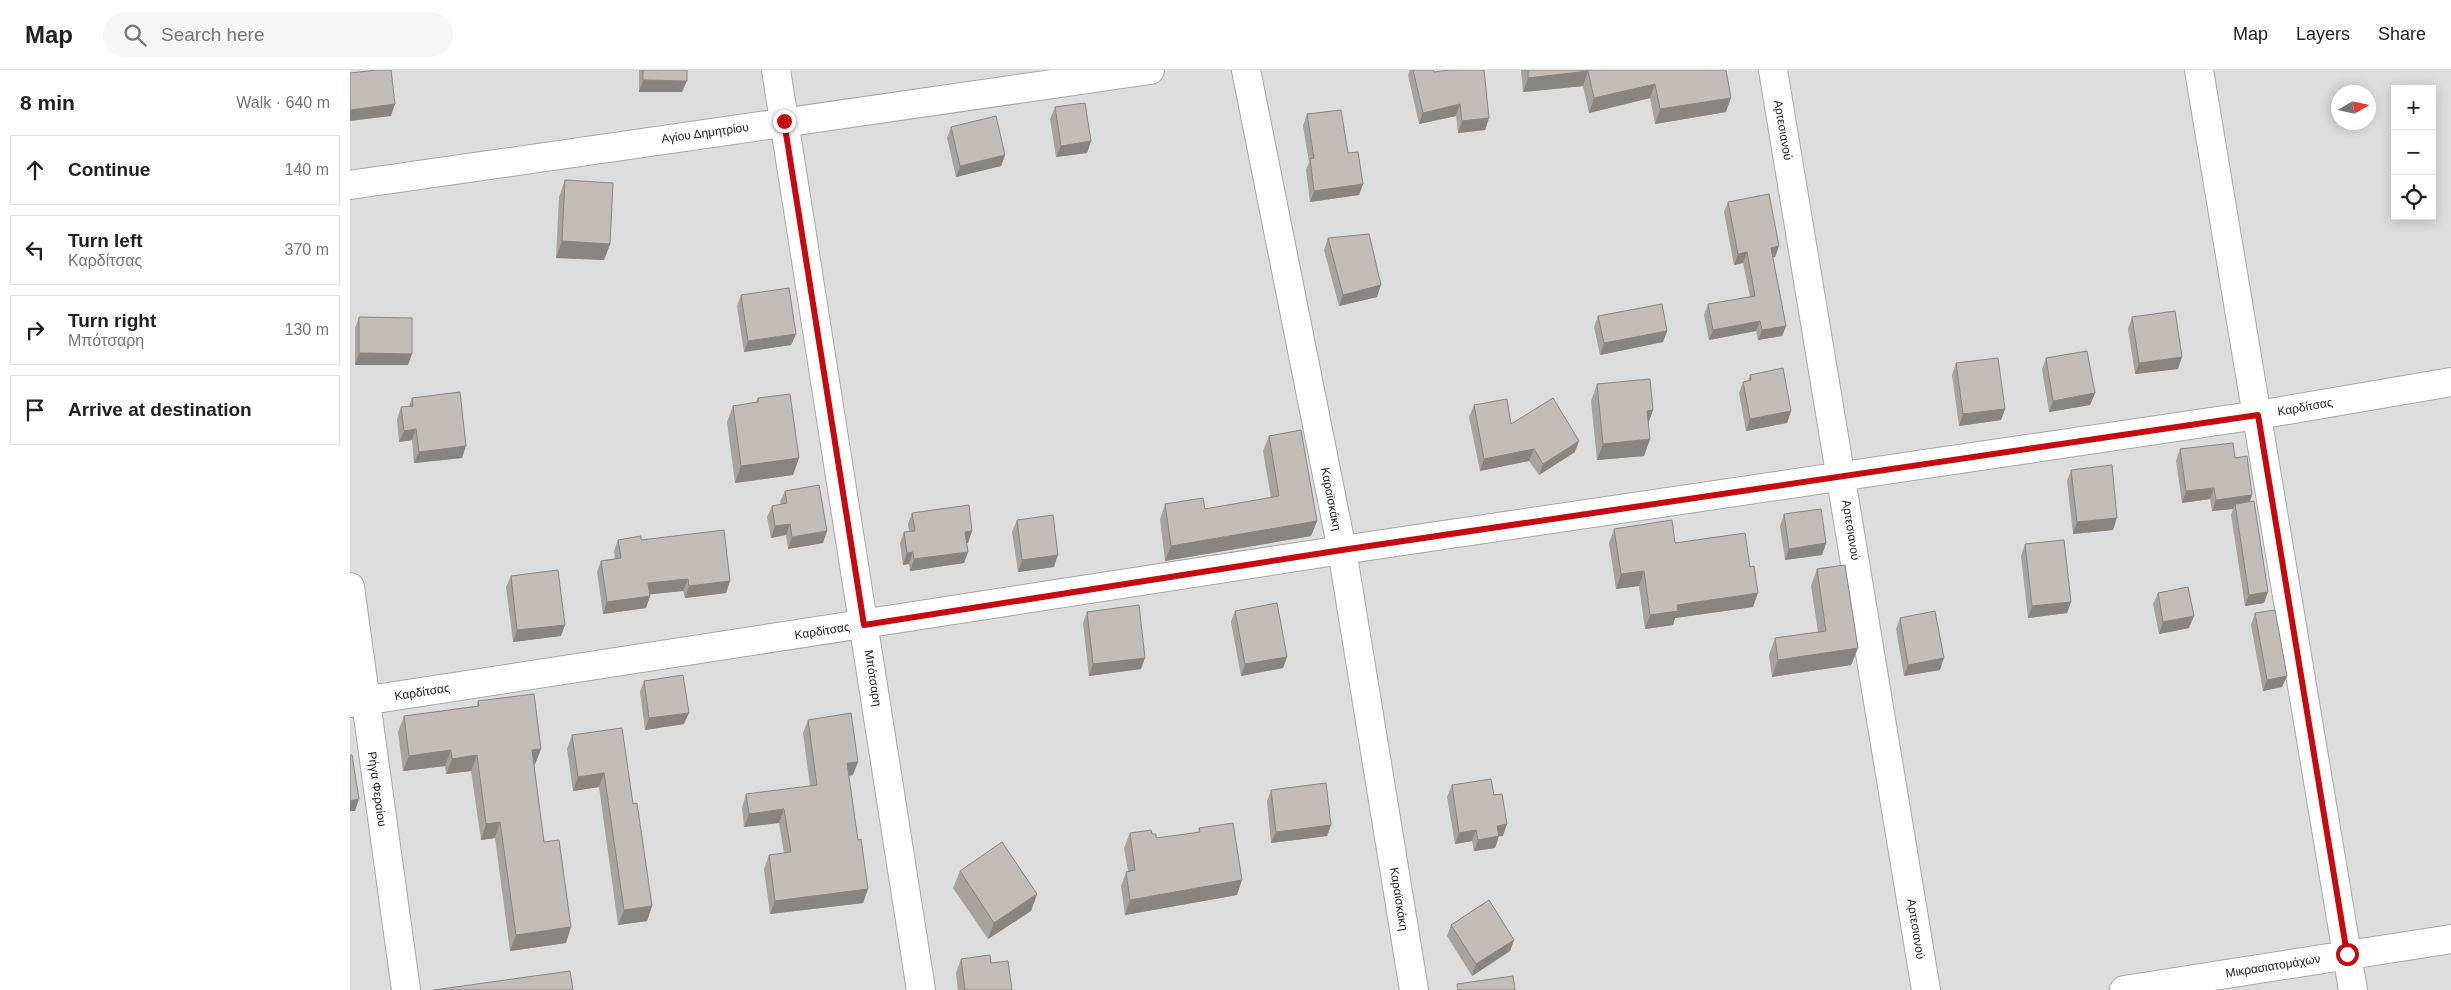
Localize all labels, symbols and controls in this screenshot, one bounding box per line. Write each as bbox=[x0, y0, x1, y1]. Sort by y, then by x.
search box bbox=[103, 12, 453, 57]
text: Map bbox=[25, 21, 73, 48]
icon: search bbox=[121, 21, 149, 49]
text: Search here bbox=[161, 24, 265, 45]
text: Map bbox=[2233, 24, 2268, 44]
text: Layers bbox=[2296, 24, 2350, 44]
text: Share bbox=[2378, 24, 2426, 44]
north arrow bbox=[2331, 85, 2376, 130]
map controls bbox=[2391, 85, 2436, 220]
button: + bbox=[2391, 85, 2436, 130]
text: 8 min bbox=[20, 91, 75, 114]
text: Walk · 640 m bbox=[236, 94, 330, 111]
street label: Αρτεσιανού bbox=[1771, 99, 1795, 161]
route end bbox=[773, 110, 796, 133]
street label: Αγίου Δημητρίου bbox=[660, 120, 750, 146]
button: − bbox=[2391, 130, 2436, 175]
icon: ahead bbox=[21, 156, 49, 184]
text: Continue bbox=[68, 159, 150, 180]
text: 140 m bbox=[285, 161, 329, 178]
button: locate bbox=[2391, 175, 2436, 220]
text: Turn left bbox=[68, 230, 143, 251]
icon: left bbox=[21, 236, 49, 264]
text: 370 m bbox=[285, 241, 329, 258]
text: Καρδίτσας bbox=[68, 252, 142, 269]
text: Turn right bbox=[68, 310, 156, 331]
icon: right bbox=[21, 316, 49, 344]
text: 130 m bbox=[285, 321, 329, 338]
text: Μπότσαρη bbox=[68, 332, 144, 349]
street label: Καρδίτσας bbox=[2276, 395, 2334, 419]
icon: arrive bbox=[21, 396, 49, 424]
text: Arrive at destination bbox=[68, 399, 252, 420]
street label: Καραϊσκάκη bbox=[1318, 466, 1344, 532]
street label: Αρτεσιανού bbox=[1839, 499, 1863, 561]
street label: Καρδίτσας bbox=[793, 620, 851, 642]
street label: Μπότσαρη bbox=[862, 649, 884, 707]
street label: Καρδίτσας bbox=[393, 681, 451, 703]
street label: Ρήγα Φεραίου bbox=[365, 751, 389, 827]
street label: Καραϊσκάκη bbox=[1387, 866, 1411, 932]
street label: Αρτεσιανού bbox=[1904, 898, 1928, 960]
route start bbox=[2336, 943, 2359, 966]
street label: Μικρασιατομάχων bbox=[2225, 952, 2321, 980]

